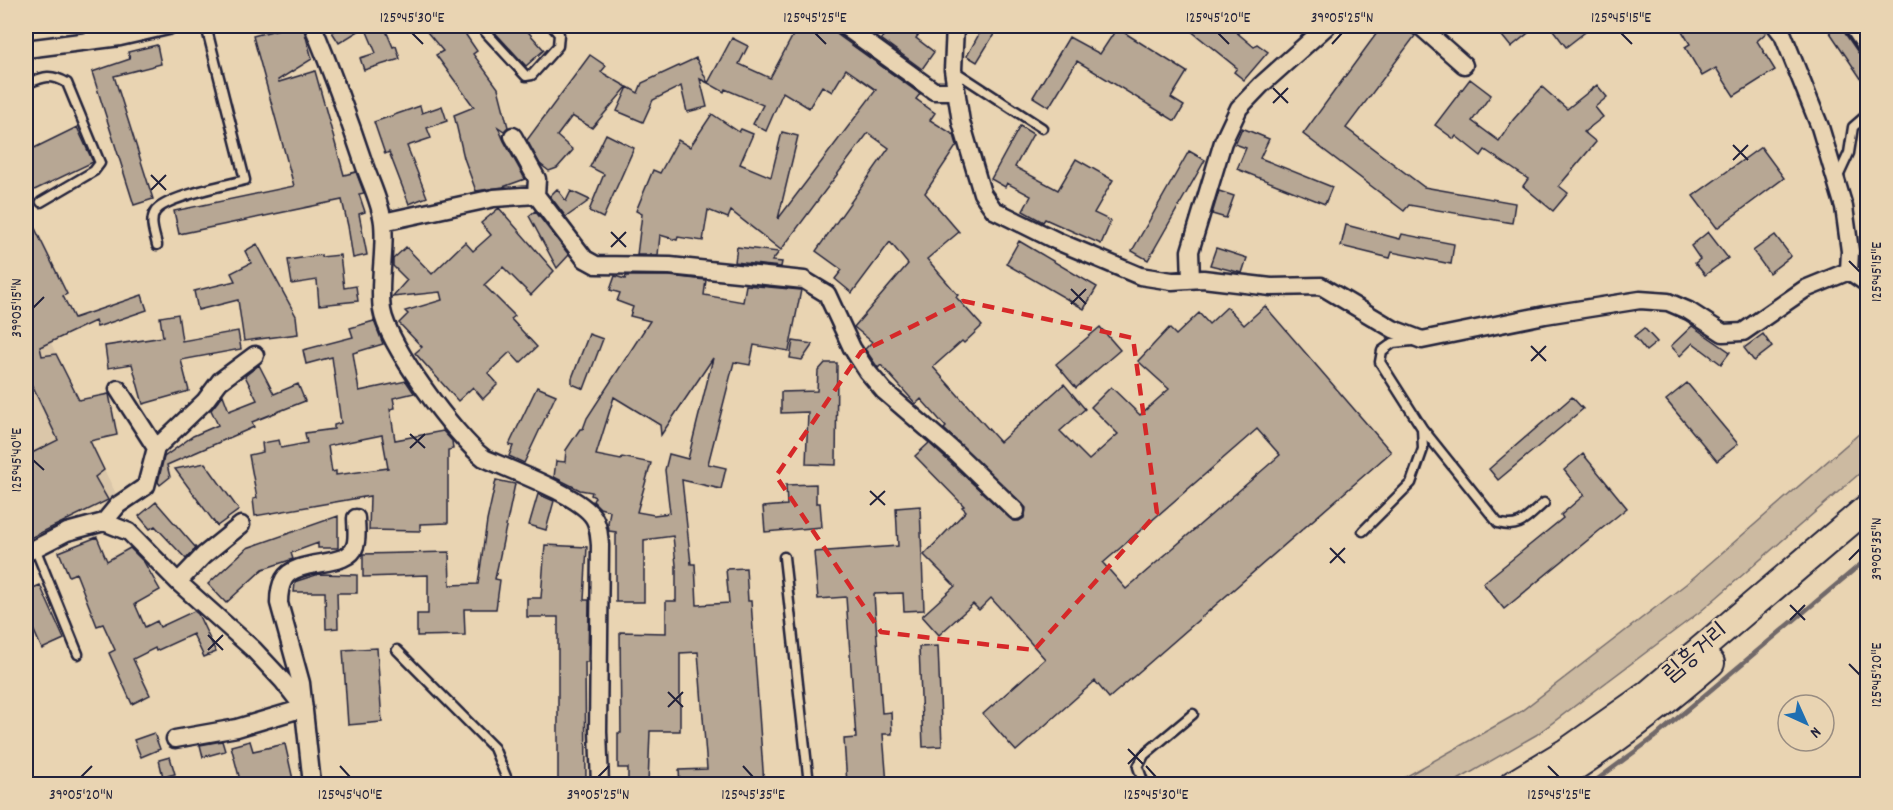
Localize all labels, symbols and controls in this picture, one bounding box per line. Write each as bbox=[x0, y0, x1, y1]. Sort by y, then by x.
text: 125°45'30"E bbox=[380, 8, 445, 30]
text: 125°45'25"E bbox=[783, 8, 847, 30]
text: 125°45'20"E bbox=[1186, 8, 1250, 30]
text: 39°05'25"N bbox=[1311, 8, 1373, 30]
text: 125°45'15"E bbox=[1591, 8, 1651, 30]
text: 125°45'15"E bbox=[1867, 242, 1889, 302]
text: 39°05'15"N bbox=[7, 278, 29, 338]
text: 125°45'40"E bbox=[7, 428, 29, 492]
text: 39°05'35"N bbox=[1867, 518, 1889, 580]
street label: 림흥거리 bbox=[1655, 615, 1737, 691]
text: 125°45'20"E bbox=[1867, 643, 1889, 707]
north arrow bbox=[1776, 693, 1836, 753]
text: N bbox=[1804, 721, 1826, 743]
text: 39°05'20"N bbox=[49, 785, 113, 807]
text: 125°45'40"E bbox=[318, 785, 382, 807]
text: 39°05'25"N bbox=[567, 785, 629, 807]
text: 125°45'35"E bbox=[721, 785, 785, 807]
text: 125°45'30"E bbox=[1124, 785, 1189, 807]
text: 125°45'25"E bbox=[1527, 785, 1591, 807]

